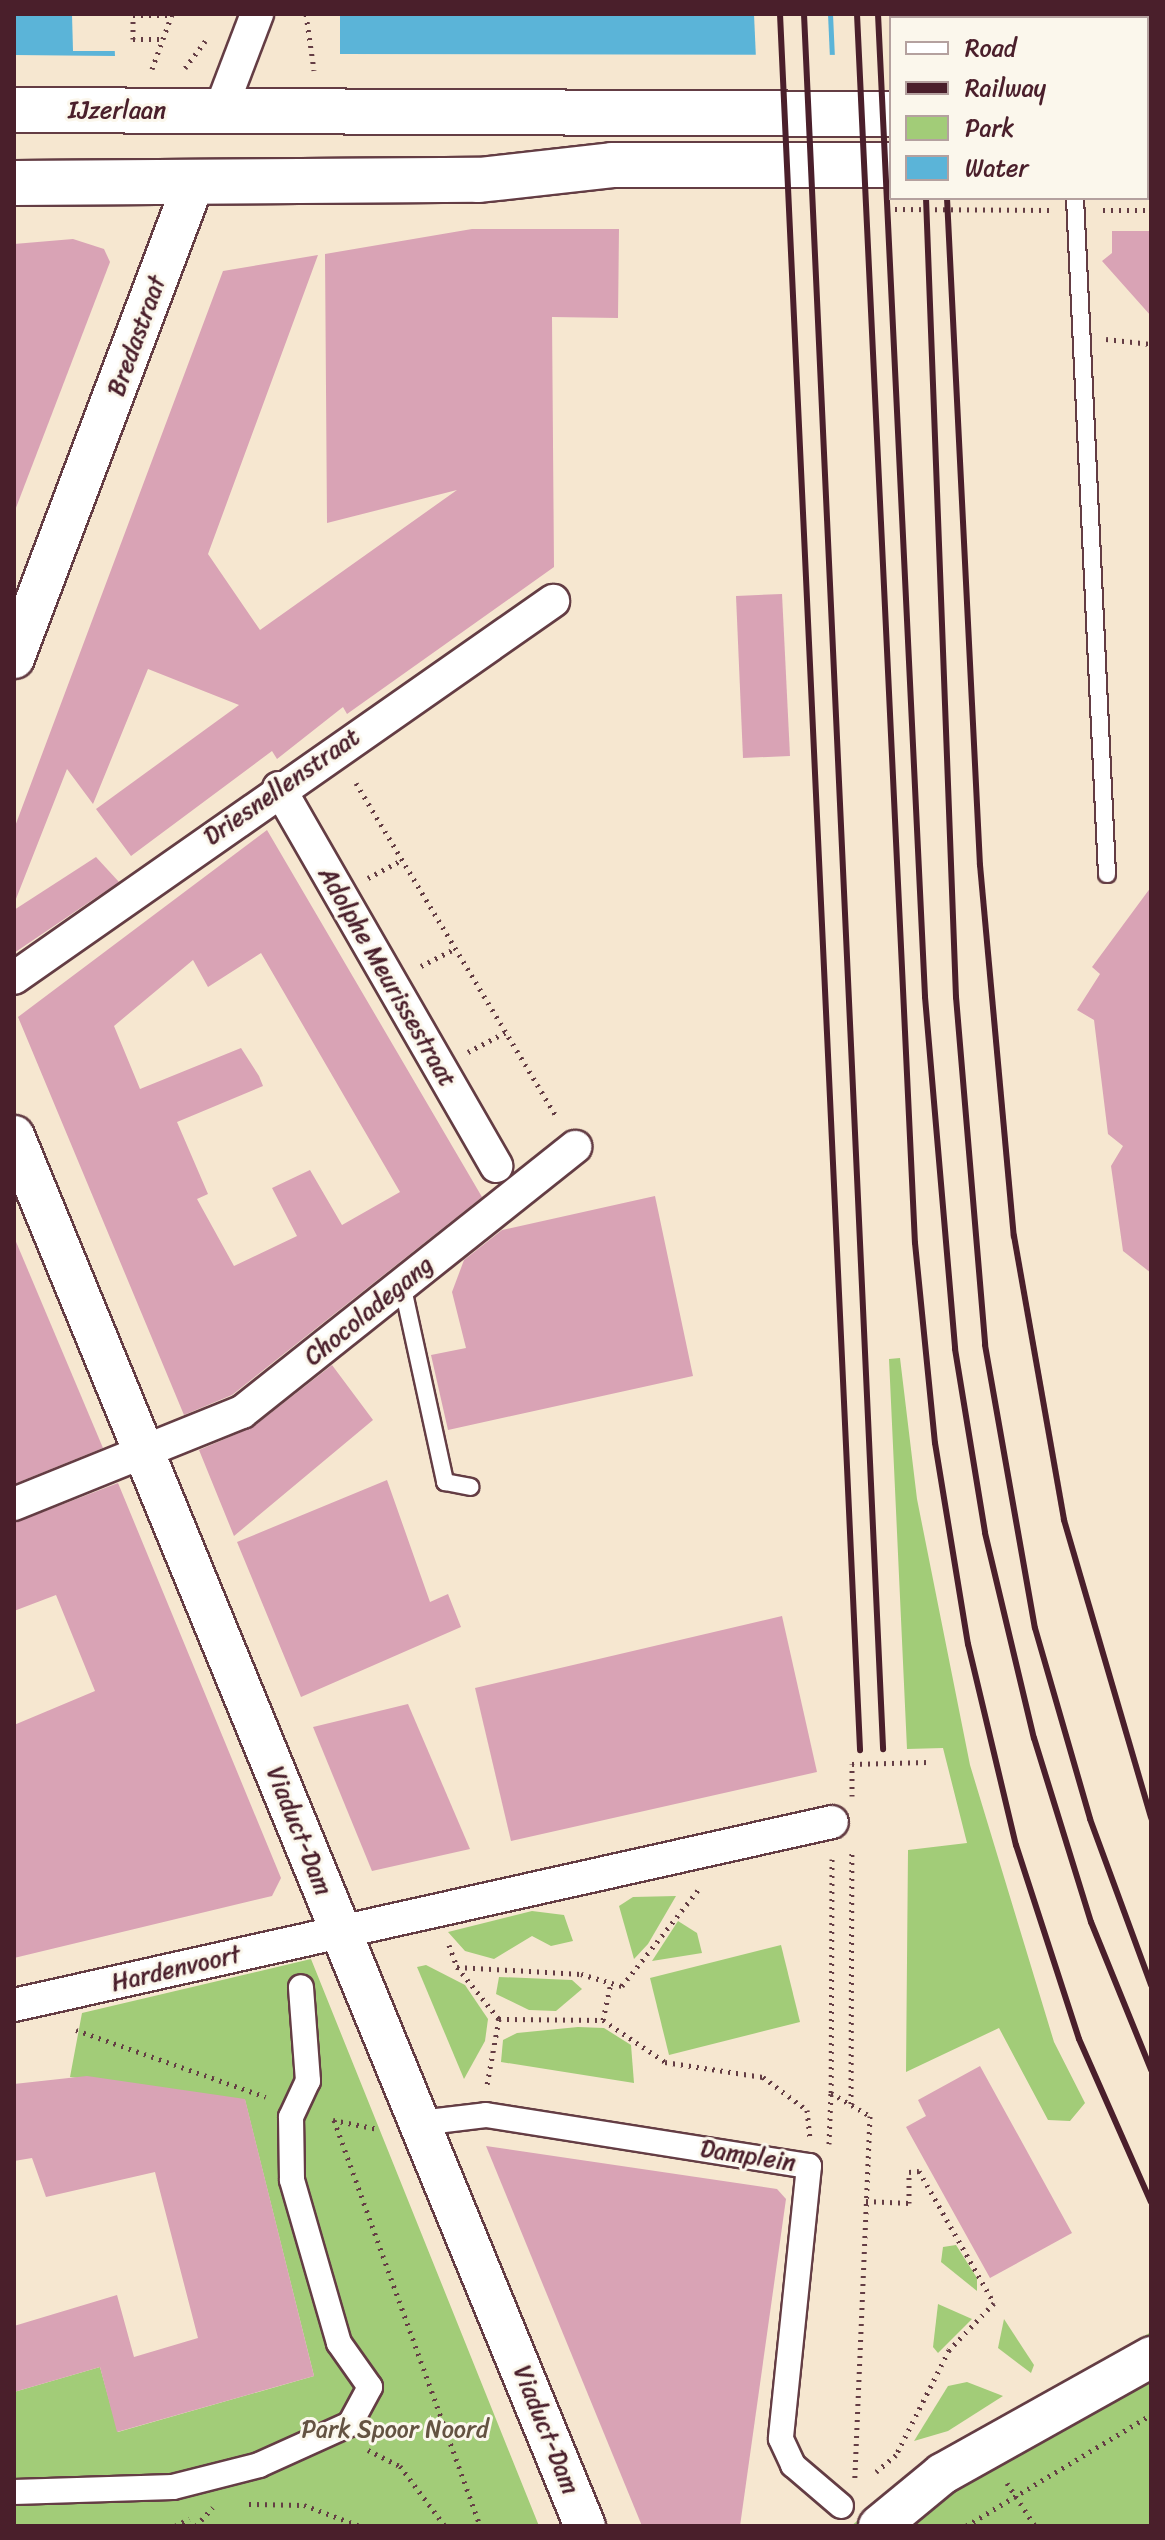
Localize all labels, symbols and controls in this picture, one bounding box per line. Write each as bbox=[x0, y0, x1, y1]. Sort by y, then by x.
legend bbox=[889, 16, 1149, 200]
text: Road bbox=[965, 27, 1016, 69]
text: Railway bbox=[965, 67, 1046, 109]
street label: IJzerlaan bbox=[68, 97, 166, 125]
text: Park bbox=[965, 107, 1014, 149]
text: Water bbox=[965, 147, 1028, 189]
street label: Bredastraat bbox=[102, 272, 172, 400]
street label: Driesnellenstraat bbox=[198, 722, 366, 852]
street label: Adolphe Meurissestraat bbox=[312, 861, 462, 1093]
street label: Chocoladegang bbox=[299, 1250, 439, 1372]
street label: Viaduct-Dam bbox=[260, 1763, 338, 1899]
street label: Hardenvoort bbox=[109, 1940, 243, 1998]
street label: Damplein bbox=[698, 2134, 798, 2178]
street label: Viaduct-Dam bbox=[507, 2362, 585, 2498]
park label: Park Spoor Noord bbox=[301, 2416, 489, 2444]

